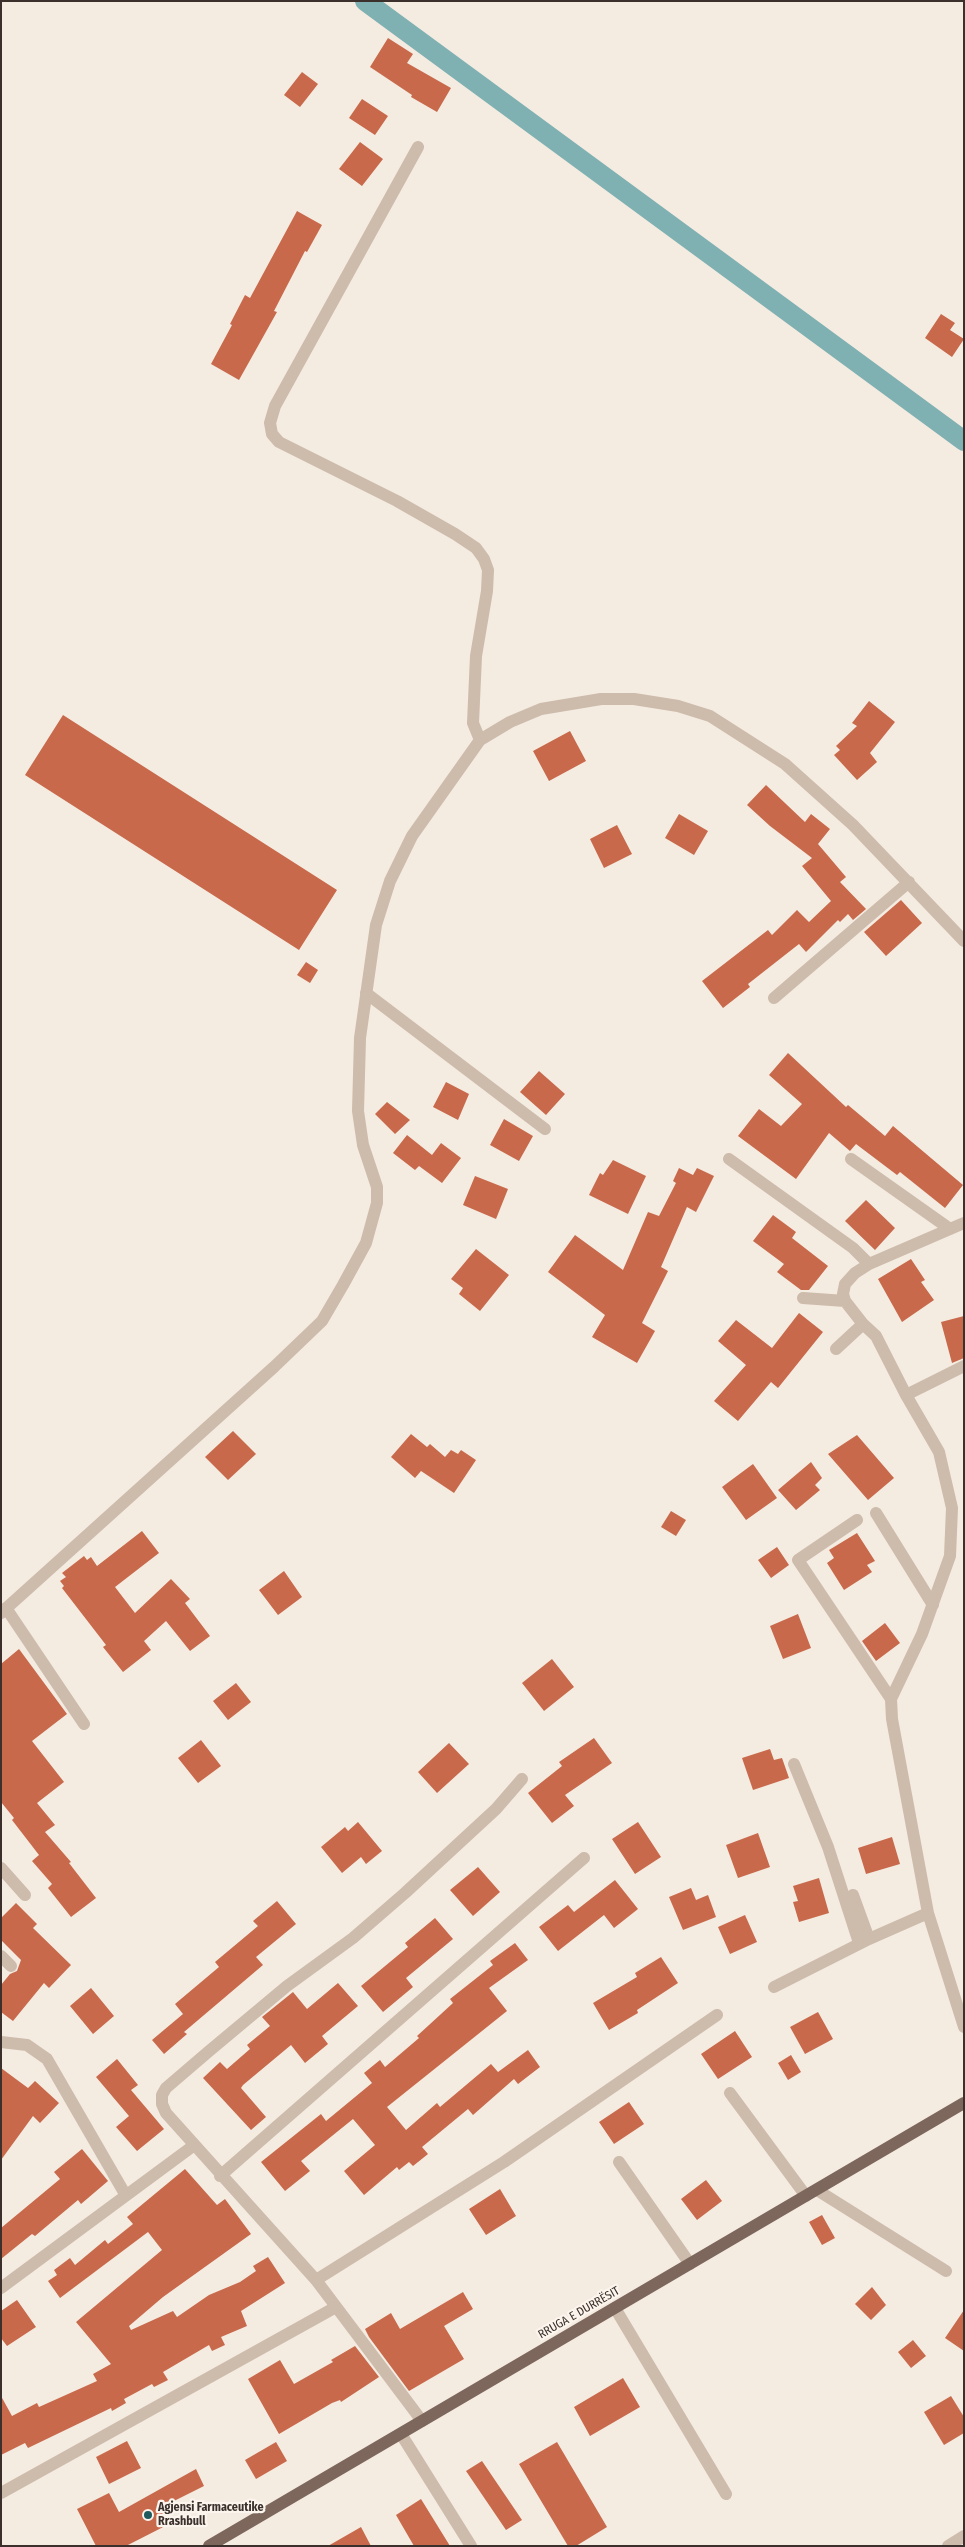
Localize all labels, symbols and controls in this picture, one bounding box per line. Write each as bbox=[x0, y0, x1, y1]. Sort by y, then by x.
street label: RRUGA E DURRËSIT bbox=[536, 2284, 622, 2342]
place label: Agjensi Farmaceutike Rrashbull bbox=[158, 2501, 264, 2529]
marker: Agjensi Farmaceutike Rrashbull bbox=[142, 2509, 154, 2521]

